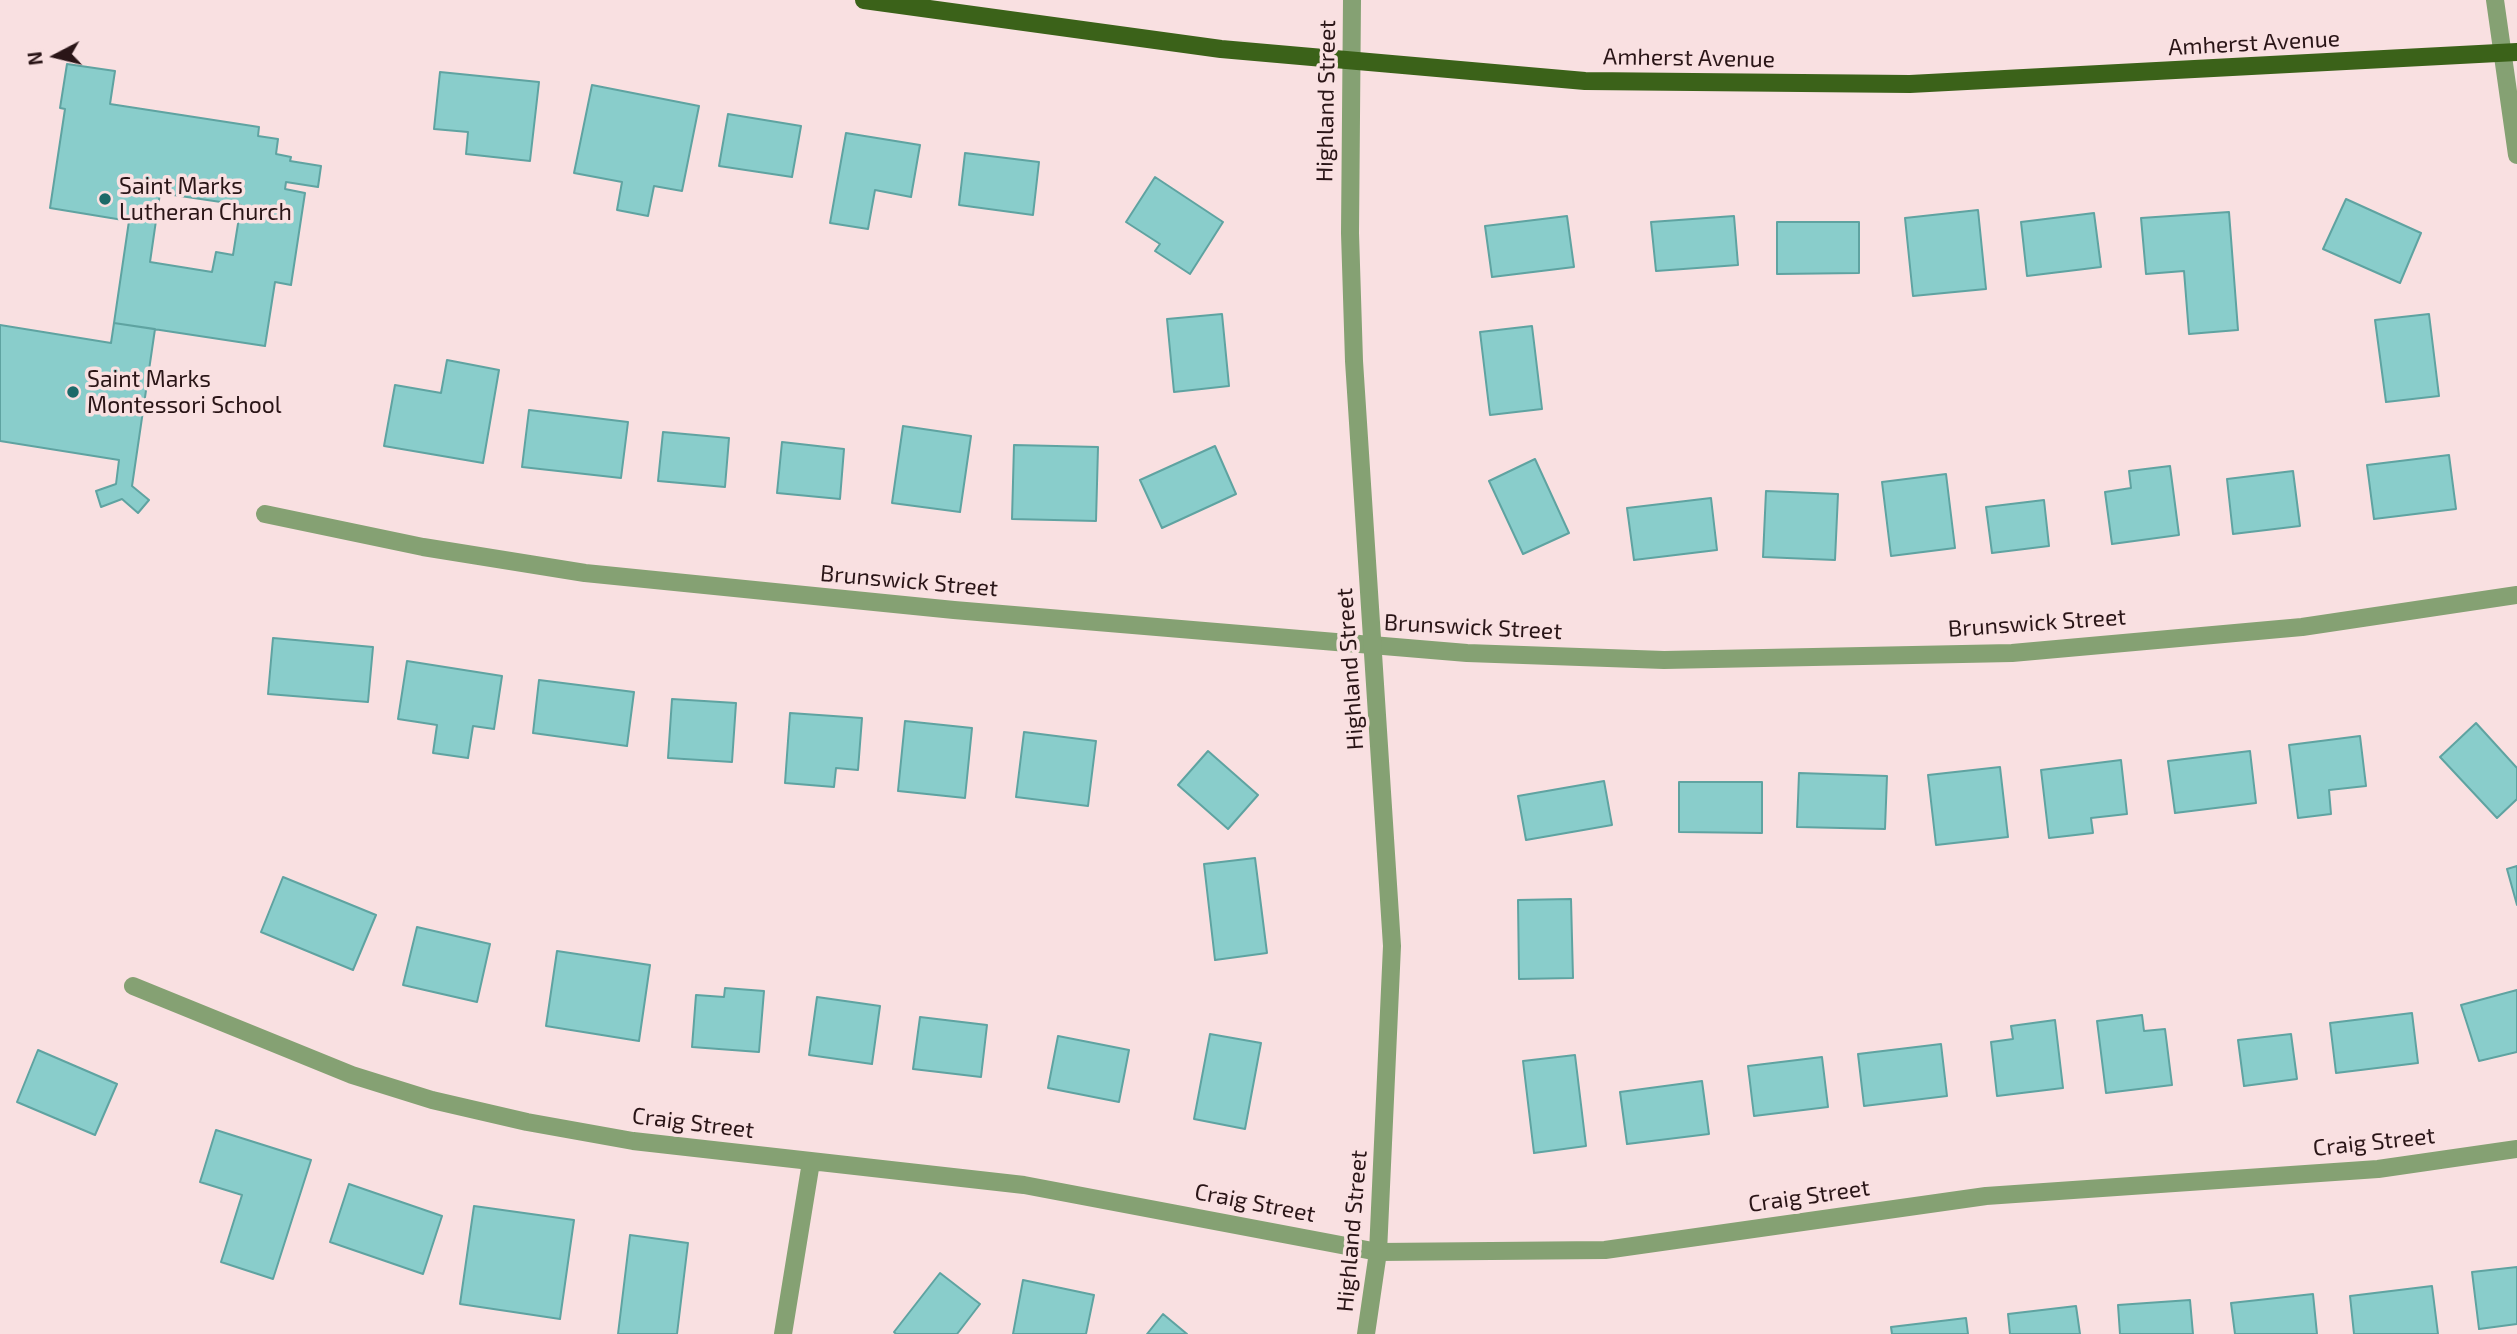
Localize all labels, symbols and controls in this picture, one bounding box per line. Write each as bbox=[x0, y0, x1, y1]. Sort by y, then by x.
street label: Highland Street bbox=[1311, 20, 1341, 182]
north arrow bbox=[21, 21, 91, 91]
street label: Amherst Avenue bbox=[2167, 25, 2341, 61]
street label: Amherst Avenue bbox=[1603, 43, 1775, 73]
text: N bbox=[22, 50, 47, 67]
place label: Saint Marks Lutheran Church bbox=[119, 172, 292, 226]
marker: Saint Marks Lutheran Church bbox=[97, 191, 113, 207]
place label: Saint Marks Montessori School bbox=[87, 365, 282, 419]
marker: Saint Marks Montessori School bbox=[65, 384, 81, 400]
street label: Brunswick Street bbox=[819, 559, 999, 603]
street label: Highland Street bbox=[1331, 587, 1369, 751]
street label: Brunswick Street bbox=[1947, 603, 2127, 643]
street label: Brunswick Street bbox=[1383, 609, 1563, 645]
street label: Craig Street bbox=[631, 1102, 755, 1144]
street label: Craig Street bbox=[2312, 1122, 2436, 1162]
street label: Highland Street bbox=[1331, 1149, 1373, 1313]
street label: Craig Street bbox=[1746, 1174, 1872, 1218]
street label: Craig Street bbox=[1192, 1178, 1318, 1228]

